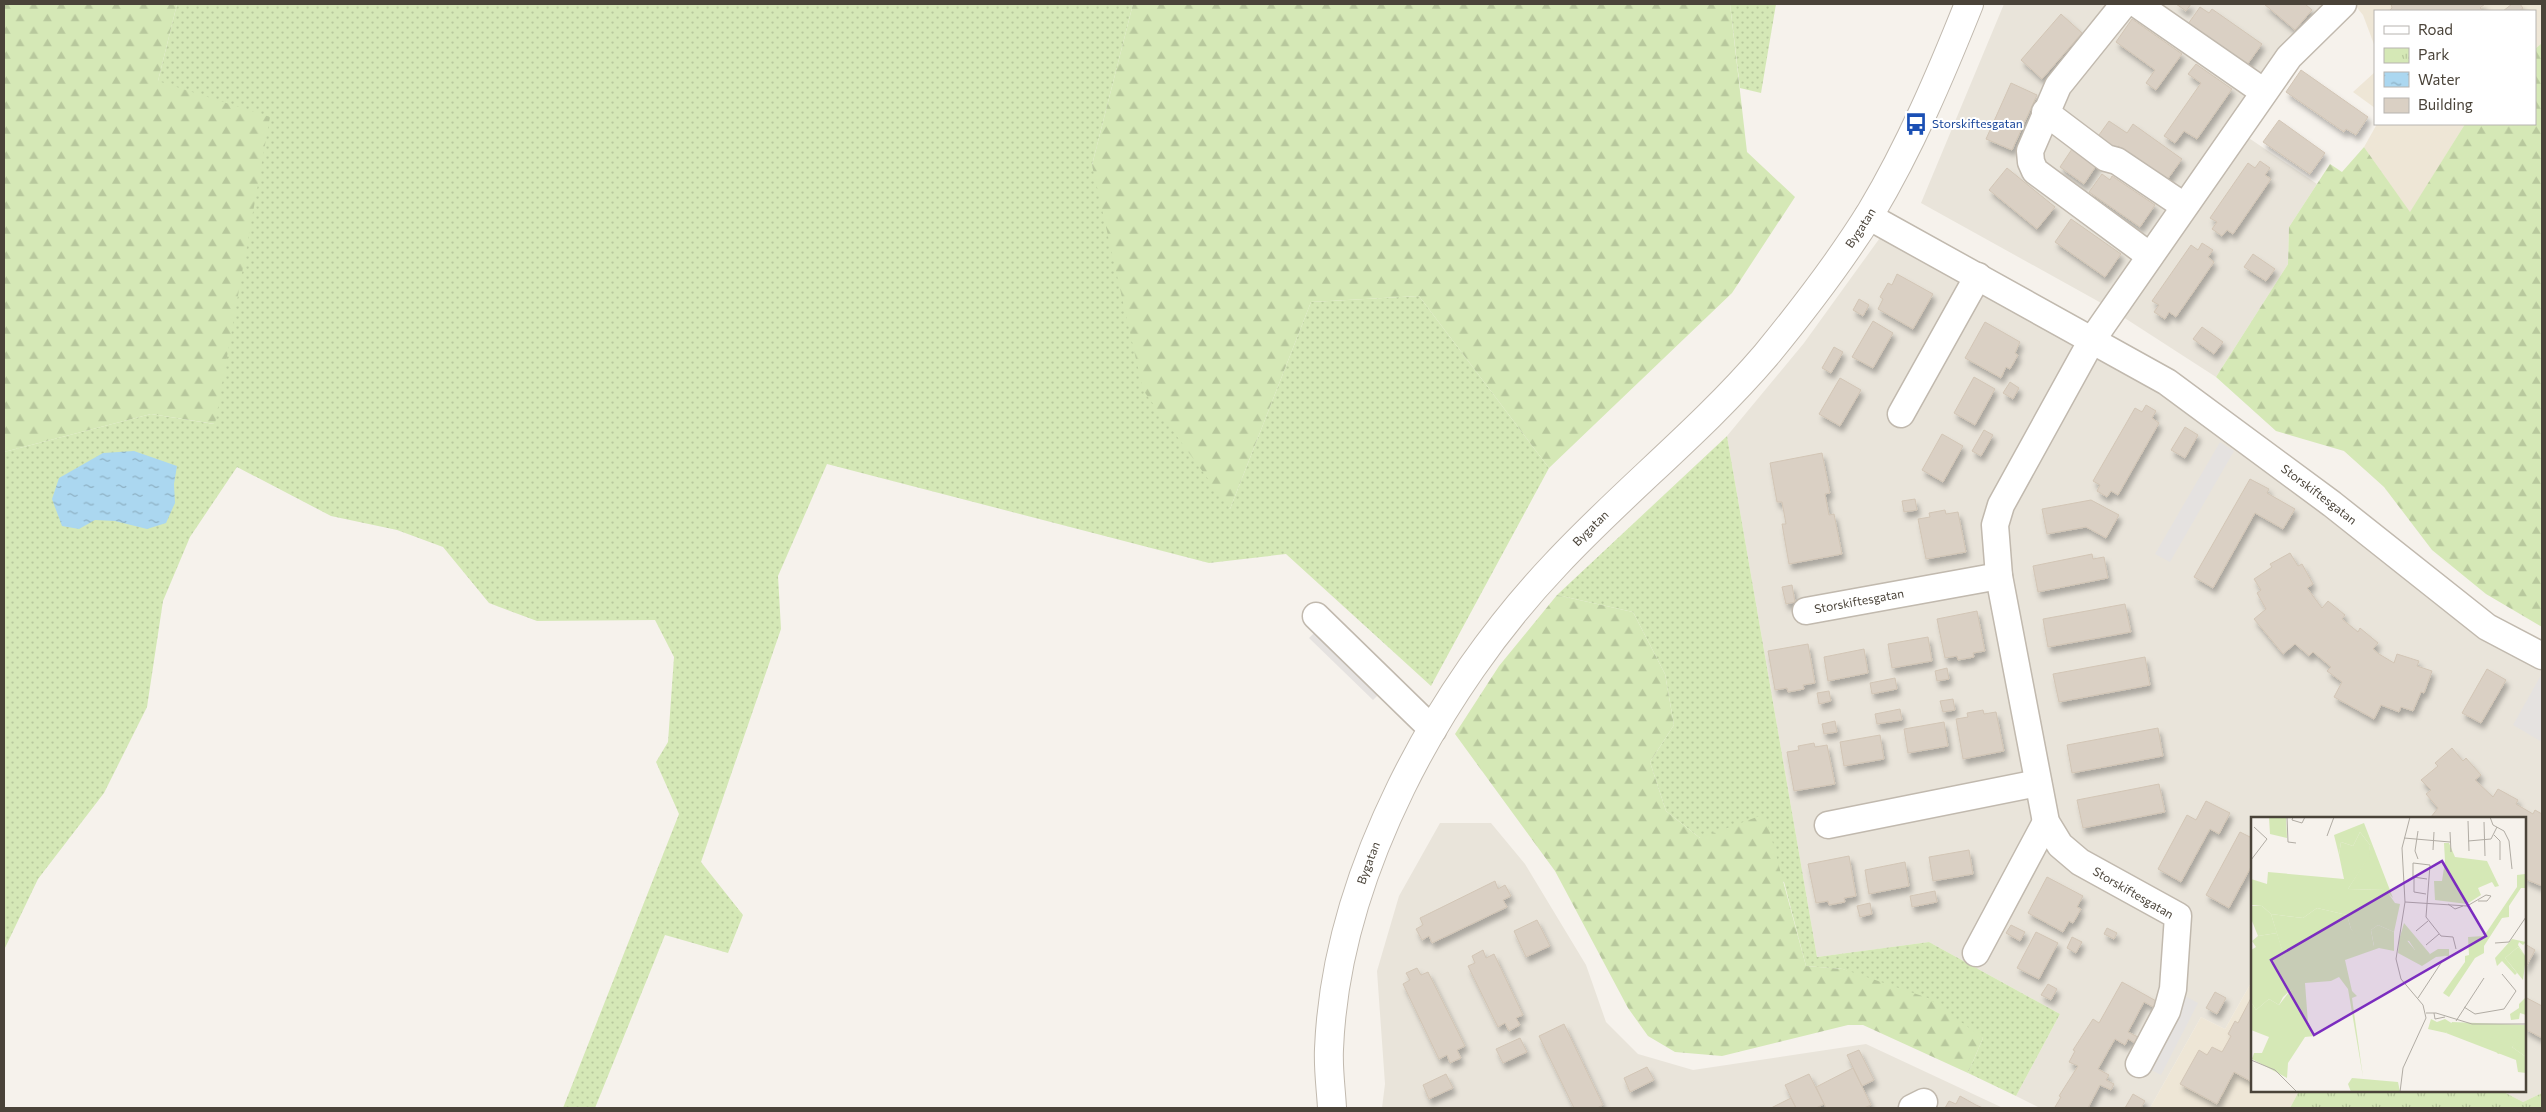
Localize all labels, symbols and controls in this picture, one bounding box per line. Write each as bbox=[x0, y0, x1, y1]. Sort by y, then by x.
legend bbox=[2374, 10, 2536, 125]
text: Road bbox=[2418, 20, 2453, 38]
text: Park bbox=[2418, 45, 2449, 63]
text: Water bbox=[2418, 70, 2460, 88]
text: Building bbox=[2418, 95, 2473, 113]
bus stop icon: Storskiftesgatan bbox=[1903, 111, 1929, 137]
place label: Storskiftesgatan bbox=[1932, 116, 2023, 130]
street label: Bygatan bbox=[1842, 205, 1878, 250]
street label: Storskiftesgatan bbox=[2279, 461, 2360, 527]
street label: Bygatan bbox=[1569, 507, 1611, 548]
street label: Storskiftesgatan bbox=[1813, 585, 1905, 615]
inset map bbox=[2251, 817, 2526, 1092]
street label: Bygatan bbox=[1354, 839, 1382, 886]
street label: Storskiftesgatan bbox=[2091, 863, 2176, 921]

